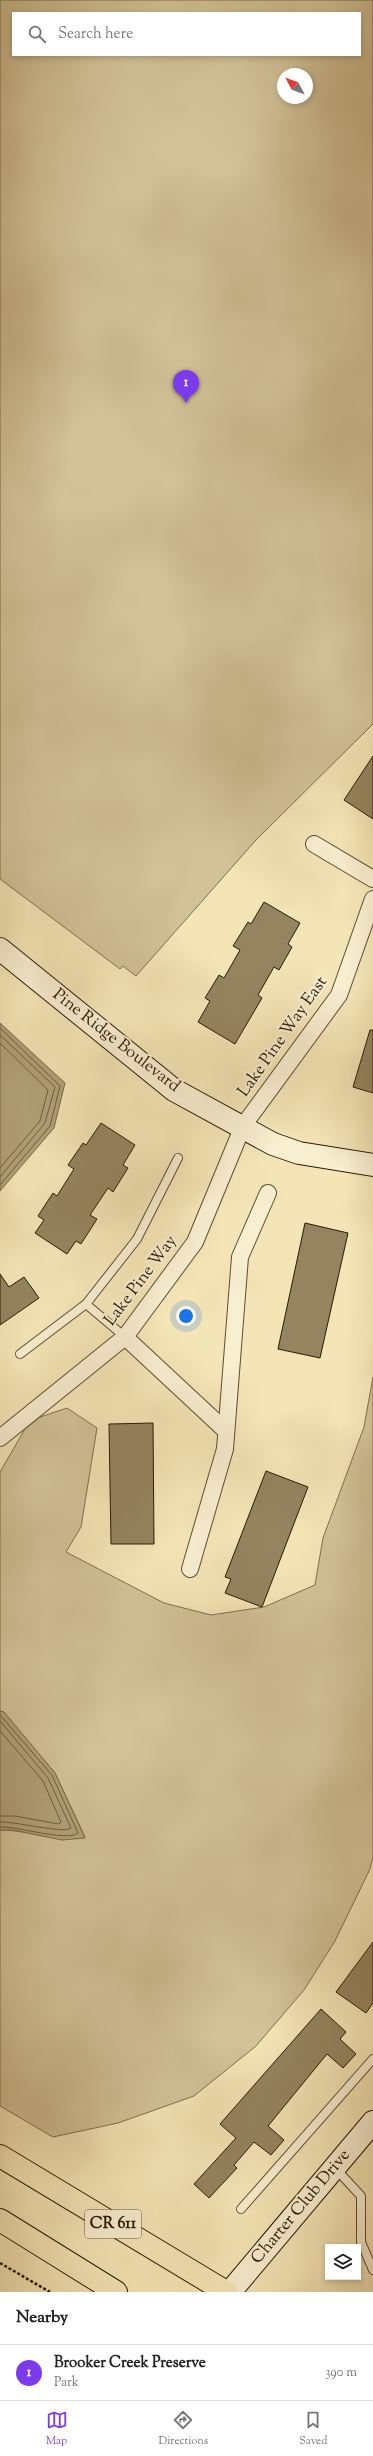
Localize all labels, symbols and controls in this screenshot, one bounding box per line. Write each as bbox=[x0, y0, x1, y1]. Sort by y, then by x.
search box bbox=[12, 12, 361, 56]
icon: search bbox=[26, 23, 48, 45]
text: Search here bbox=[58, 24, 133, 45]
north arrow bbox=[277, 68, 313, 104]
pin: 1 bbox=[173, 370, 199, 403]
street label: Lake Pine Way East bbox=[232, 972, 334, 1102]
street label: Pine Ridge Boulevard bbox=[47, 983, 185, 1099]
street label: Lake Pine Way bbox=[99, 1230, 183, 1331]
your location bbox=[176, 1306, 196, 1326]
street label: Charter Club Drive bbox=[246, 2144, 356, 2270]
road number: CR 611 bbox=[85, 2210, 141, 2238]
map controls bbox=[325, 2244, 361, 2280]
button: layers bbox=[325, 2244, 361, 2280]
text: Nearby bbox=[16, 2306, 68, 2330]
text: Brooker Creek Preserve bbox=[54, 2353, 206, 2374]
text: 1 bbox=[27, 2364, 31, 2382]
text: 390 m bbox=[325, 2364, 357, 2382]
text: Park bbox=[54, 2374, 79, 2392]
tab: Map bbox=[46, 2409, 68, 2449]
tab: Directions bbox=[159, 2409, 208, 2449]
tab: Saved bbox=[299, 2409, 327, 2449]

